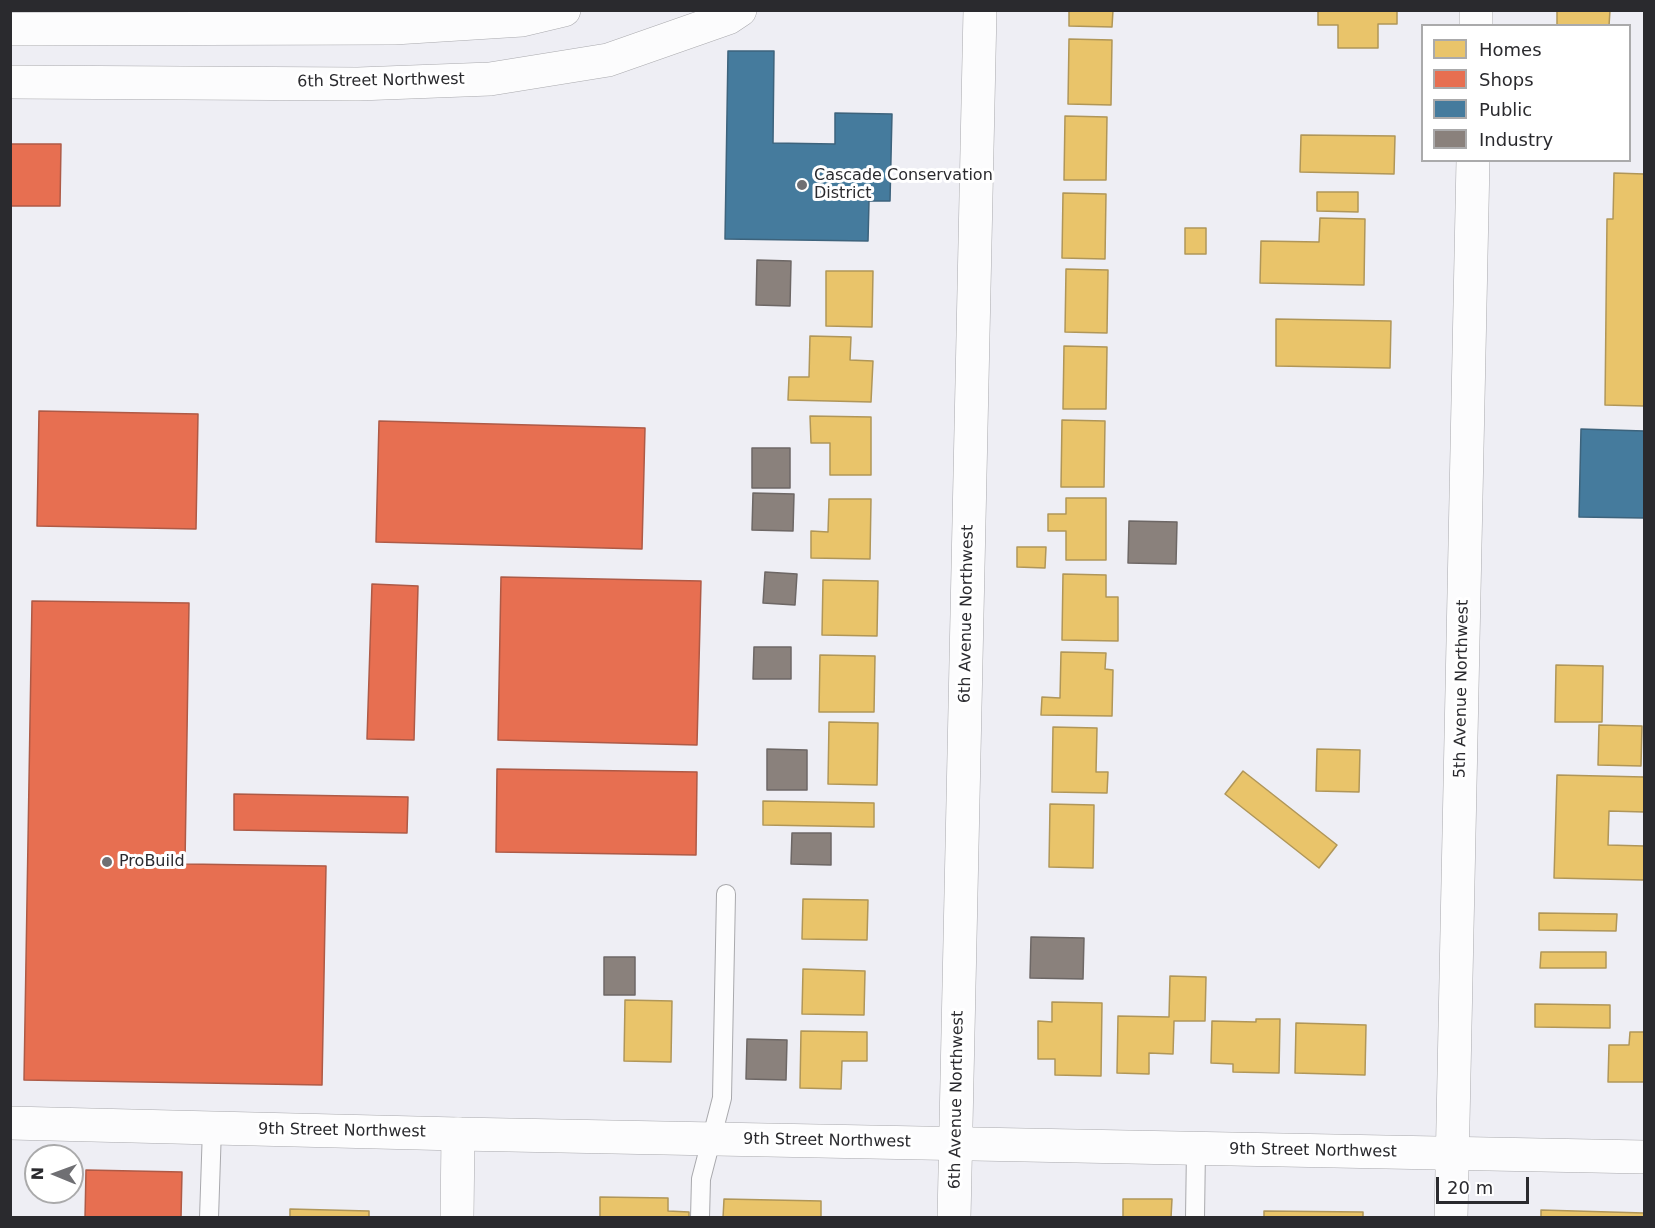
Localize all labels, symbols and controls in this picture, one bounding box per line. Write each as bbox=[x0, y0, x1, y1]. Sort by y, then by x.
legend bbox=[1421, 24, 1631, 162]
text: Homes bbox=[1479, 39, 1542, 60]
text: Shops bbox=[1479, 69, 1534, 90]
street label: 6th Street Northwest bbox=[297, 70, 465, 92]
text: Public bbox=[1479, 99, 1532, 120]
text: Industry bbox=[1479, 129, 1553, 150]
place label: Cascade Conservation District bbox=[814, 166, 993, 204]
marker: Cascade Conservation District bbox=[795, 178, 809, 192]
street label: 6th Avenue Northwest bbox=[956, 525, 978, 703]
street label: 5th Avenue Northwest bbox=[1451, 600, 1473, 778]
place label: ProBuild bbox=[119, 852, 185, 872]
marker: ProBuild bbox=[100, 855, 114, 869]
street label: 6th Avenue Northwest bbox=[946, 1011, 968, 1189]
street label: 9th Street Northwest bbox=[258, 1120, 426, 1142]
street label: 9th Street Northwest bbox=[743, 1130, 911, 1152]
street label: 9th Street Northwest bbox=[1229, 1140, 1397, 1162]
north arrow bbox=[24, 1144, 84, 1204]
scale bar bbox=[1439, 1165, 1532, 1203]
text: N bbox=[28, 1167, 47, 1181]
text: 20 m bbox=[1447, 1177, 1493, 1198]

